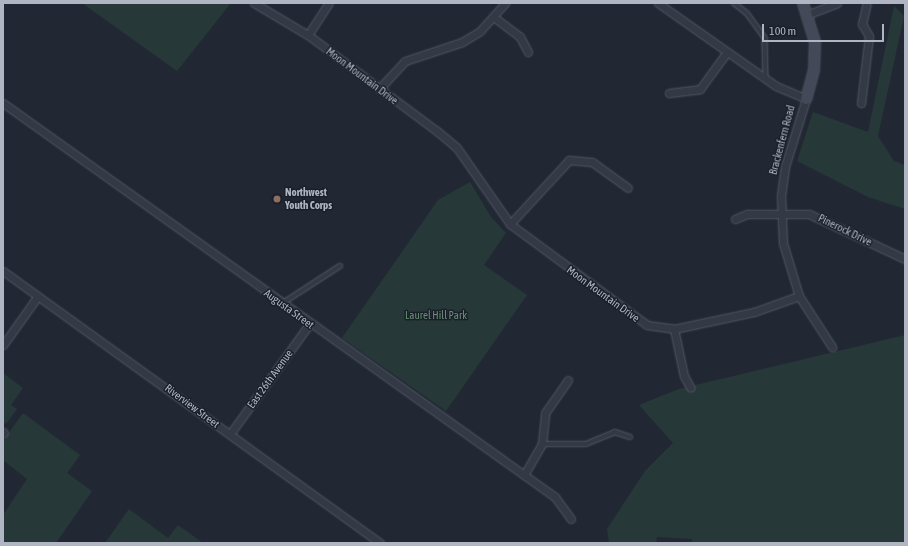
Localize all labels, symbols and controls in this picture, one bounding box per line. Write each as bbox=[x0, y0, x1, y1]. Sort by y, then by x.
scale bar bbox=[764, 16, 886, 42]
text: 100 m bbox=[769, 24, 796, 38]
street label: Moon Mountain Drive bbox=[323, 45, 401, 107]
street label: Brackenfern Road bbox=[766, 104, 798, 176]
place label: Northwest Youth Corps bbox=[285, 186, 332, 212]
marker: Northwest Youth Corps bbox=[272, 194, 282, 204]
street label: Pinerock Drive bbox=[816, 211, 874, 249]
street label: Moon Mountain Drive bbox=[564, 263, 642, 325]
street label: Augusta Street bbox=[261, 286, 317, 332]
park label: Laurel Hill Park bbox=[405, 308, 467, 322]
street label: East 26th Avenue bbox=[244, 347, 296, 411]
street label: Riverview Street bbox=[162, 381, 222, 431]

